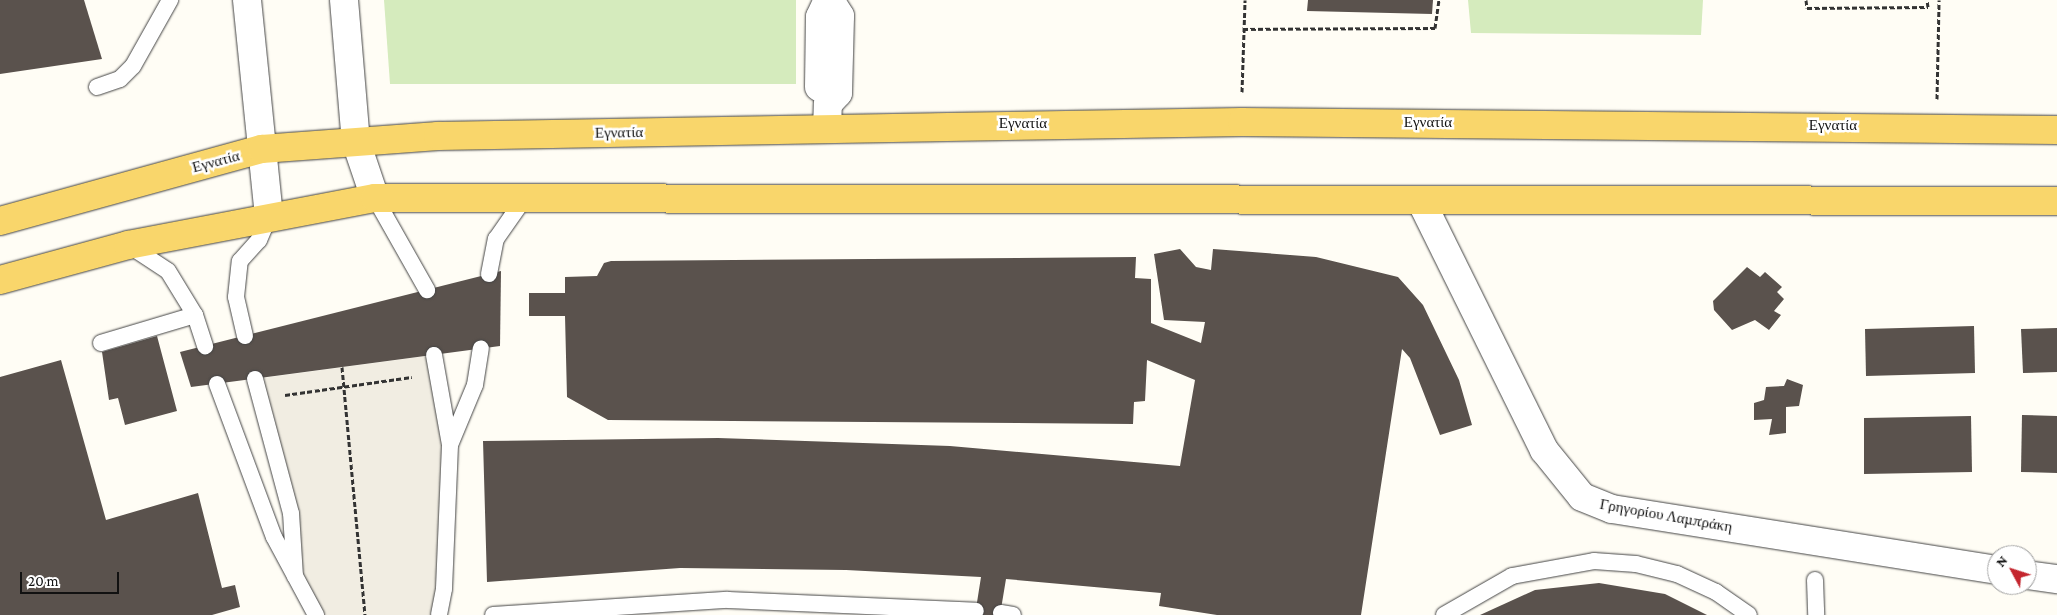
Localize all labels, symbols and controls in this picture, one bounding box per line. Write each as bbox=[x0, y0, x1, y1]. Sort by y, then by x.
street label: Εγνατία bbox=[1404, 114, 1452, 132]
street label: Εγνατία bbox=[999, 115, 1047, 133]
street label: Εγνατία bbox=[1809, 117, 1857, 135]
street label: Εγνατία bbox=[595, 124, 643, 142]
street label: Εγνατία bbox=[190, 147, 242, 177]
street label: Γρηγορίου Λαμπράκη bbox=[1598, 495, 1734, 537]
north arrow bbox=[1987, 545, 2037, 595]
text: N bbox=[1992, 552, 2010, 570]
scale bar bbox=[22, 562, 121, 594]
text: 20 m bbox=[28, 573, 59, 589]

